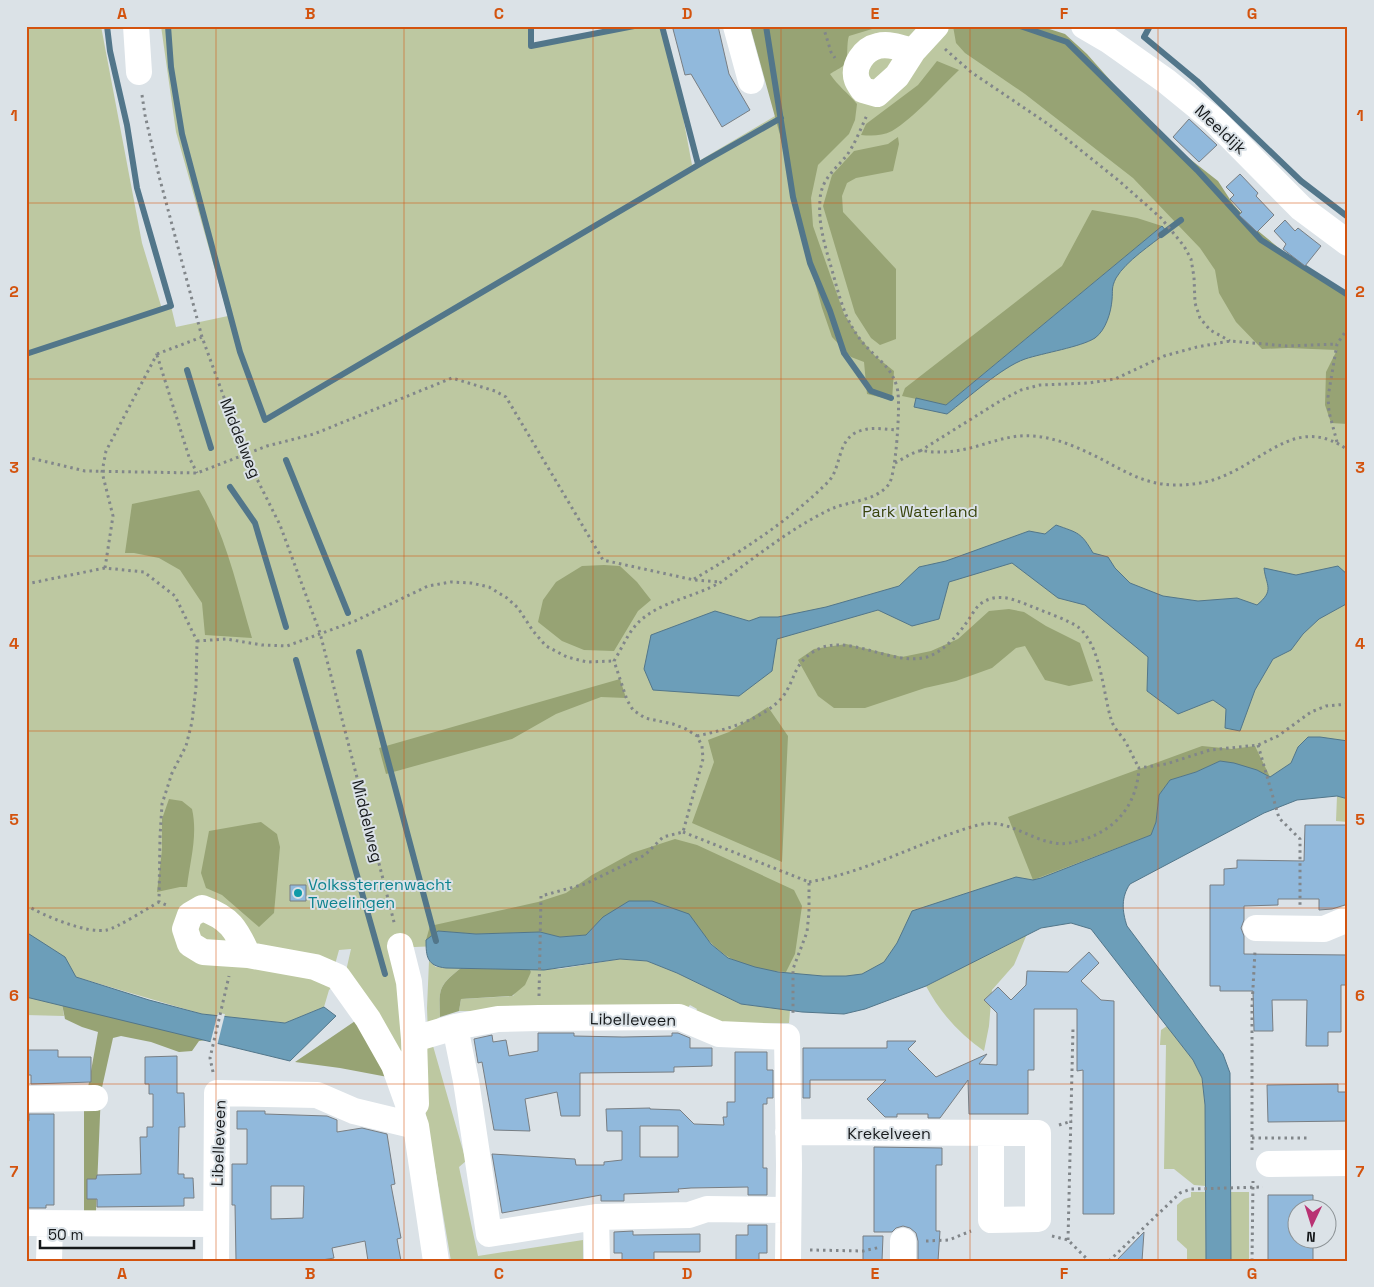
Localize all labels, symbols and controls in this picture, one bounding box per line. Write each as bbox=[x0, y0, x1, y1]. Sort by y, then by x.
text: A bbox=[117, 3, 127, 24]
text: B bbox=[305, 3, 315, 24]
text: C bbox=[494, 3, 504, 24]
text: D bbox=[682, 3, 692, 24]
text: E bbox=[871, 3, 880, 24]
text: F bbox=[1060, 3, 1069, 24]
text: G bbox=[1247, 3, 1257, 24]
street label: Meeldijk bbox=[1190, 100, 1251, 159]
text: 1 bbox=[10, 105, 18, 126]
text: 1 bbox=[1356, 105, 1364, 126]
text: 2 bbox=[9, 281, 19, 302]
text: 2 bbox=[1355, 281, 1365, 302]
street label: Middelweg bbox=[215, 395, 266, 481]
text: 3 bbox=[9, 457, 19, 478]
text: 3 bbox=[1355, 457, 1365, 478]
park label: Park Waterland bbox=[862, 501, 978, 522]
text: 4 bbox=[9, 633, 19, 654]
text: 4 bbox=[1355, 633, 1365, 654]
street label: Middelweg bbox=[347, 778, 388, 864]
text: 5 bbox=[9, 809, 19, 830]
text: 5 bbox=[1355, 809, 1365, 830]
place label: Volkssterrenwacht Tweelingen bbox=[308, 874, 452, 913]
marker: Volkssterrenwacht Tweelingen bbox=[292, 887, 304, 899]
text: 6 bbox=[9, 985, 19, 1006]
text: 6 bbox=[1355, 985, 1365, 1006]
street label: Libelleveen bbox=[590, 1008, 676, 1031]
street label: Libelleveen bbox=[206, 1099, 231, 1187]
street label: Krekelveen bbox=[847, 1123, 931, 1144]
text: 7 bbox=[10, 1161, 19, 1182]
text: 7 bbox=[1356, 1161, 1365, 1182]
north arrow bbox=[1286, 1200, 1336, 1250]
scale bar bbox=[40, 1217, 194, 1249]
text: 50 m bbox=[48, 1225, 83, 1244]
text: N bbox=[1306, 1228, 1316, 1246]
text: A bbox=[117, 1263, 127, 1284]
text: B bbox=[305, 1263, 315, 1284]
text: C bbox=[494, 1263, 504, 1284]
text: D bbox=[682, 1263, 692, 1284]
text: E bbox=[871, 1263, 880, 1284]
text: F bbox=[1060, 1263, 1069, 1284]
text: G bbox=[1247, 1263, 1257, 1284]

